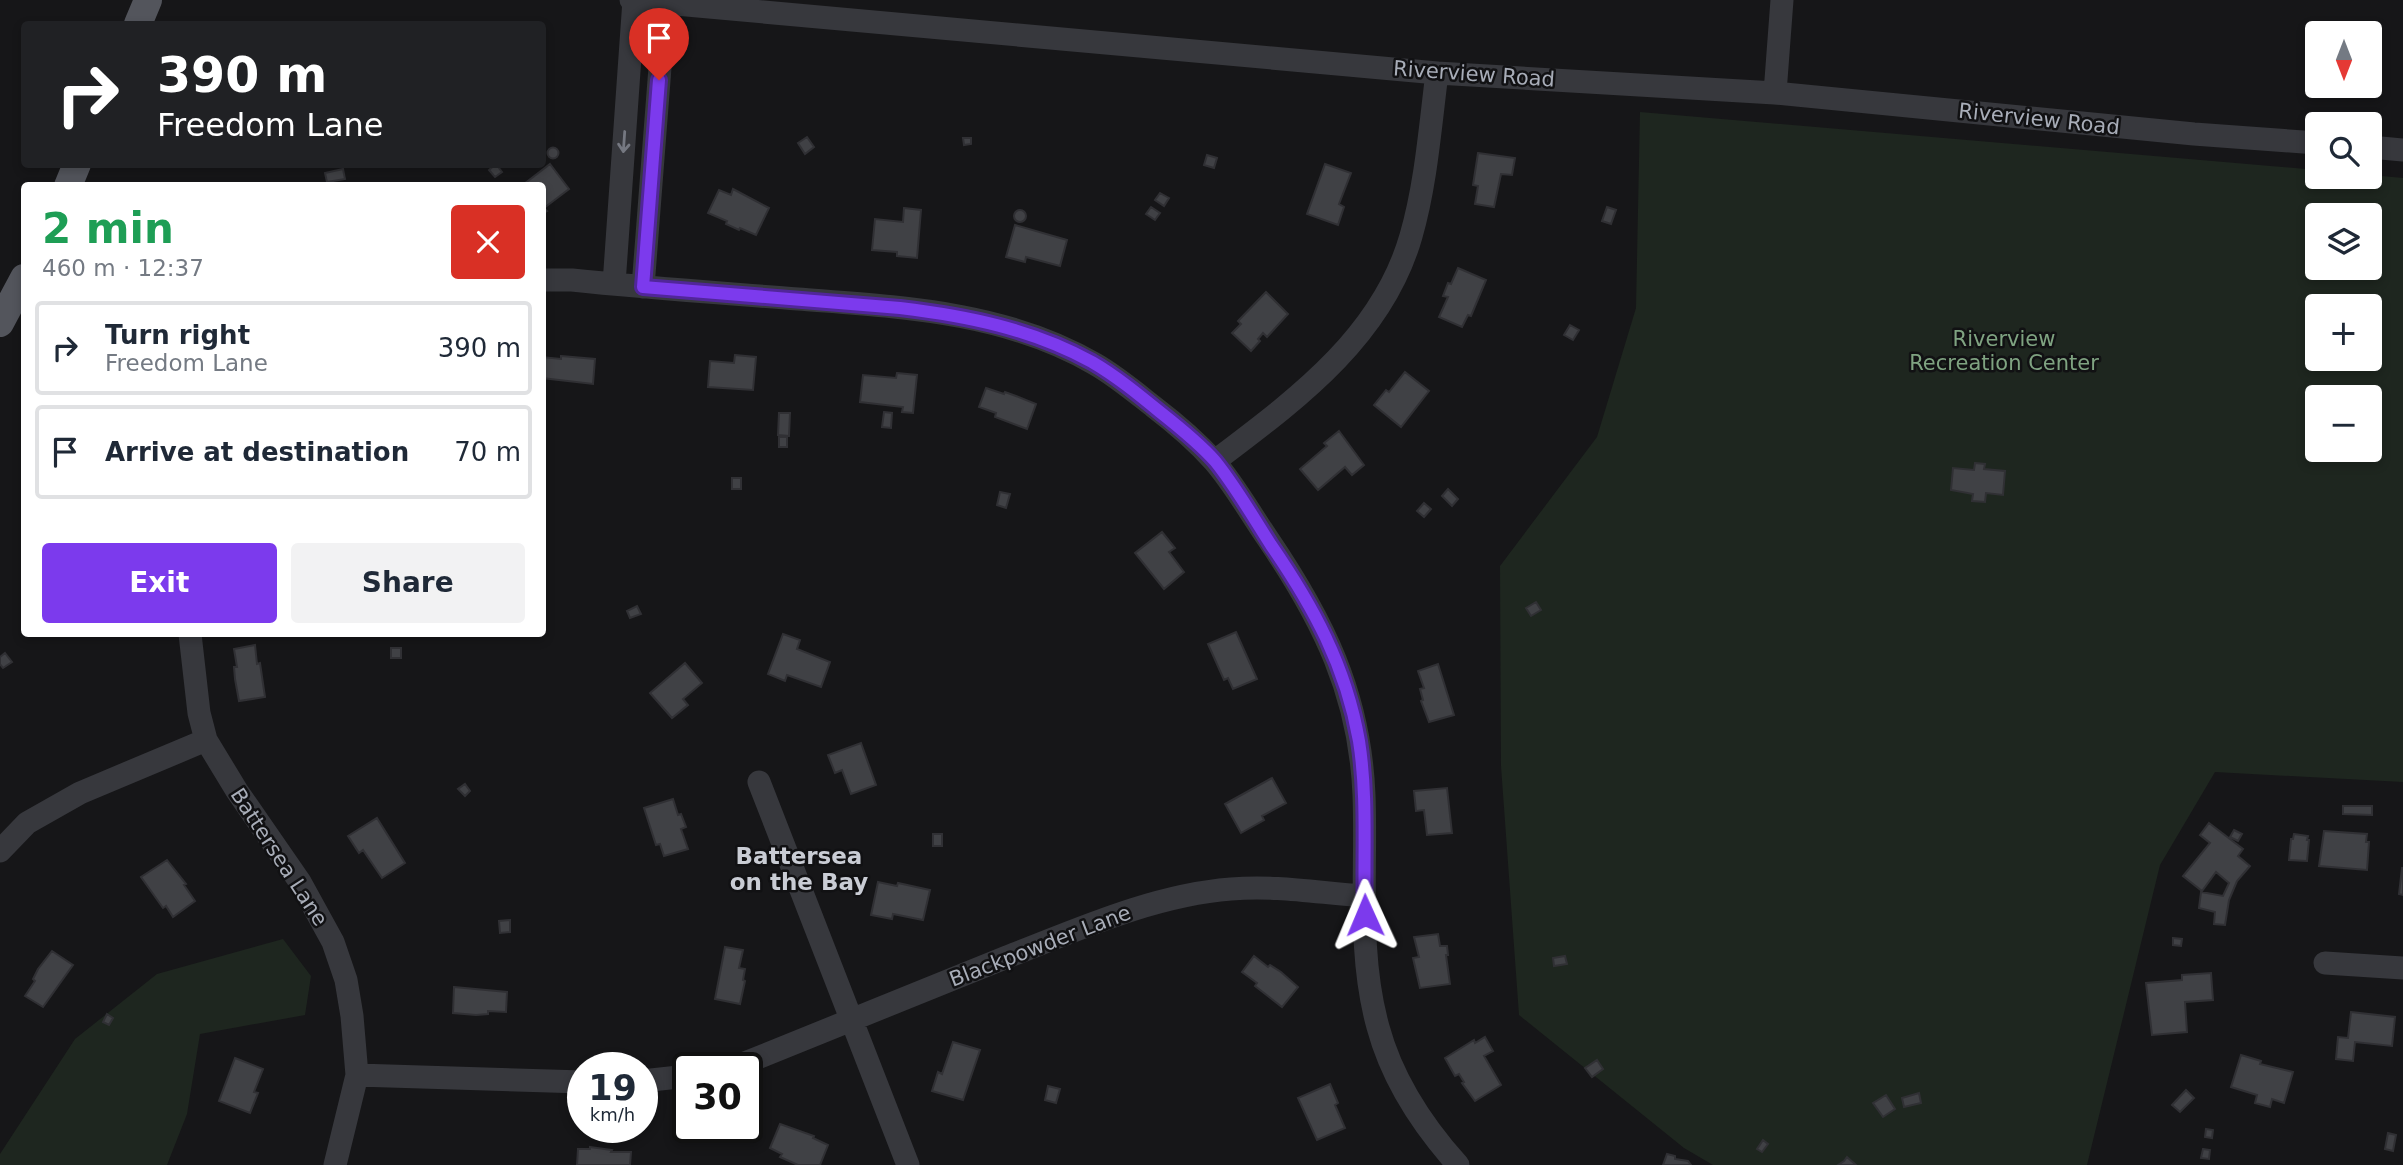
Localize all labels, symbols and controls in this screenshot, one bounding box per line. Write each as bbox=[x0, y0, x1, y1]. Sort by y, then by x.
pin bbox=[629, 8, 689, 80]
icon: arrive bbox=[640, 19, 678, 57]
north arrow bbox=[2305, 21, 2382, 98]
map controls bbox=[2305, 21, 2382, 462]
text: 390 m bbox=[157, 47, 327, 104]
icon: right bbox=[42, 49, 133, 140]
street label: Riverview Road bbox=[1392, 56, 1556, 92]
street label: Riverview Road bbox=[1957, 99, 2121, 139]
text: Freedom Lane bbox=[157, 106, 384, 144]
button: search bbox=[2305, 112, 2382, 189]
one-way arrow bbox=[617, 130, 630, 152]
button: layers bbox=[2305, 203, 2382, 280]
text: 2 min bbox=[42, 204, 174, 253]
button: close bbox=[451, 205, 525, 279]
text: 460 m · 12:37 bbox=[42, 255, 204, 281]
button: + bbox=[2305, 294, 2382, 371]
text: Turn right bbox=[105, 320, 250, 350]
park label: Riverview Recreation Center bbox=[1909, 327, 2099, 375]
icon: right bbox=[46, 329, 84, 367]
text: 390 m bbox=[438, 333, 521, 363]
text: Freedom Lane bbox=[105, 350, 268, 376]
button: − bbox=[2305, 385, 2382, 462]
icon: arrive bbox=[46, 433, 84, 471]
text: Arrive at destination bbox=[105, 437, 409, 467]
text: 70 m bbox=[454, 437, 521, 467]
button: Exit bbox=[42, 543, 277, 623]
button: Share bbox=[291, 543, 525, 623]
street label: Battersea Lane bbox=[226, 784, 332, 930]
district label: Battersea on the Bay bbox=[730, 843, 868, 895]
position arrow bbox=[1328, 878, 1402, 952]
street label: Blackpowder Lane bbox=[946, 900, 1134, 992]
speed limit sign: 30 bbox=[672, 1052, 763, 1143]
text: 19 bbox=[588, 1068, 637, 1108]
text: km/h bbox=[590, 1104, 635, 1125]

